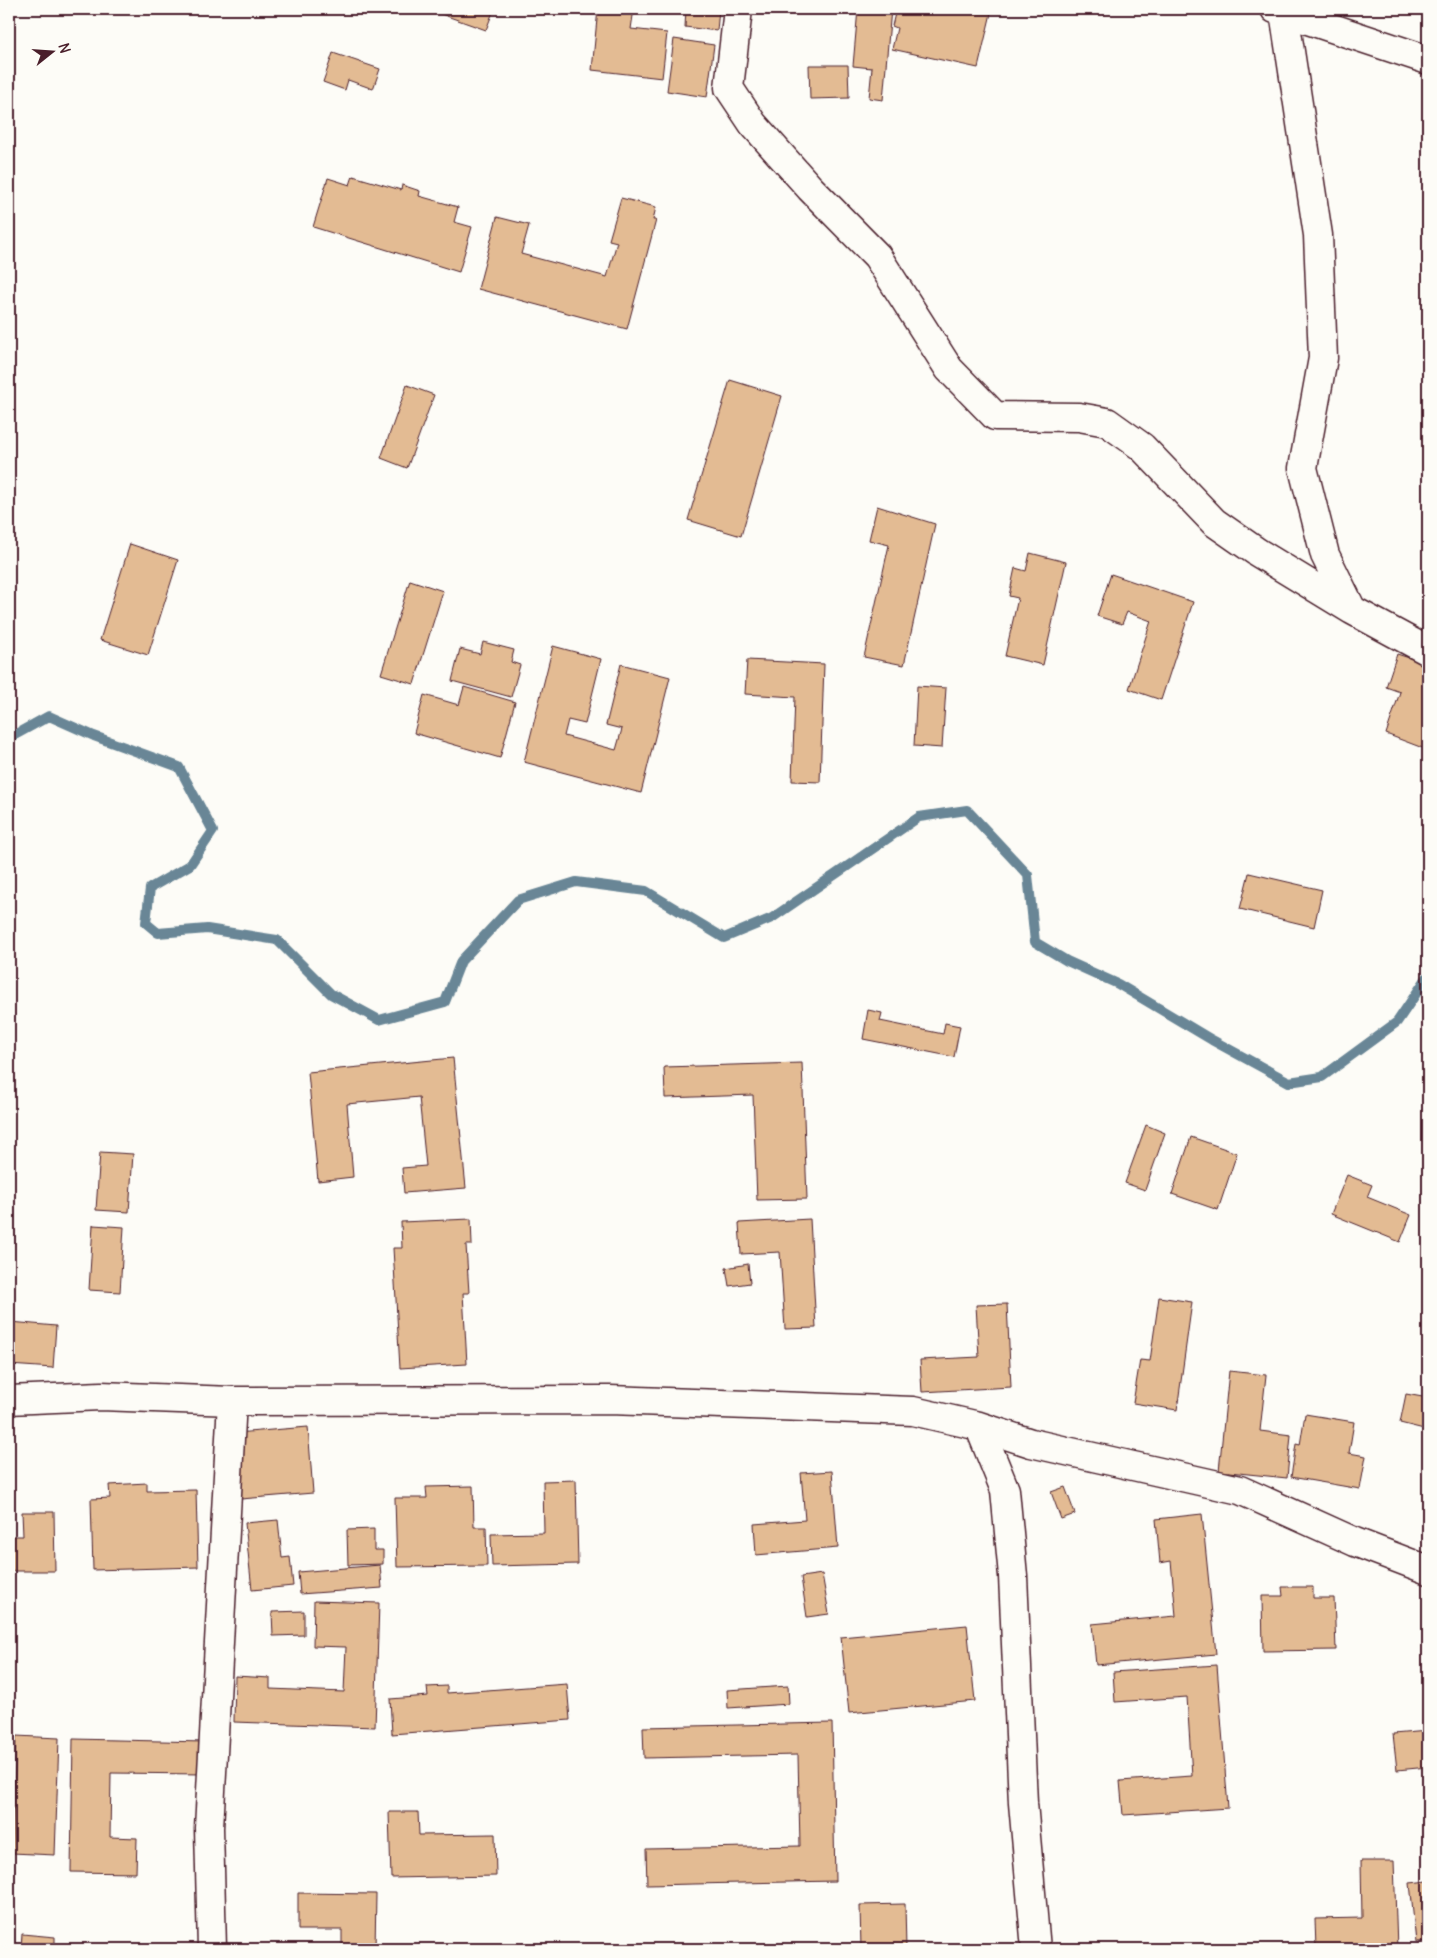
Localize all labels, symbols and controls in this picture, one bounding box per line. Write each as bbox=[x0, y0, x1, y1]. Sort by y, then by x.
north arrow bbox=[28, 28, 78, 78]
text: N bbox=[54, 41, 74, 55]

